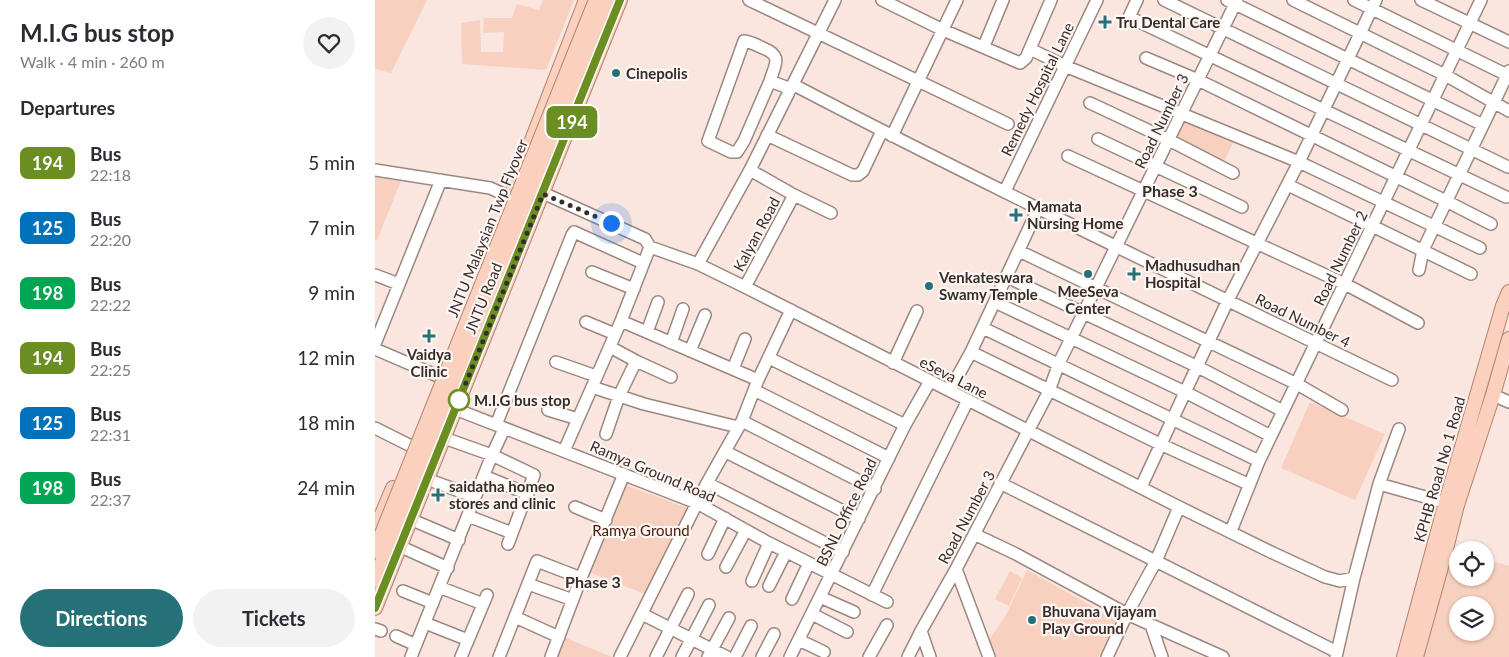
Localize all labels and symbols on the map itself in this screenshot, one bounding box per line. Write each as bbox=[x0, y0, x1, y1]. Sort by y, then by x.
place label: Tru Dental Care bbox=[1116, 13, 1220, 31]
marker: Tru Dental Care bbox=[1098, 15, 1112, 29]
street label: Remedy Hospital Lane bbox=[997, 19, 1077, 159]
place label: Cinepolis bbox=[626, 64, 688, 82]
marker: Cinepolis bbox=[610, 67, 622, 79]
street label: Road Number 3 bbox=[1130, 71, 1192, 171]
line badge: 194 bbox=[543, 106, 601, 138]
street label: JNTU Malaysian Twp Flyover bbox=[443, 136, 531, 320]
district label: Phase 3 bbox=[1142, 181, 1198, 200]
street label: Kalyan Road bbox=[729, 194, 783, 274]
place label: Mamata Nursing Home bbox=[1027, 197, 1123, 232]
marker: Mamata Nursing Home bbox=[1009, 208, 1023, 222]
street label: Road Number 2 bbox=[1309, 208, 1371, 308]
your location bbox=[599, 211, 624, 236]
place label: Madhusudhan Hospital bbox=[1145, 256, 1240, 291]
street label: JNTU Road bbox=[461, 260, 505, 336]
marker: Madhusudhan Hospital bbox=[1127, 267, 1141, 281]
place label: Venkateswara Swamy Temple bbox=[938, 268, 1038, 303]
marker: MeeSeva Center bbox=[1082, 268, 1094, 280]
marker: Venkateswara Swamy Temple bbox=[923, 280, 935, 292]
place label: MeeSeva Center bbox=[1057, 282, 1119, 317]
street label: Road Number 4 bbox=[1253, 289, 1354, 351]
marker: Vaidya Clinic bbox=[422, 329, 436, 343]
place label: Vaidya Clinic bbox=[406, 345, 451, 380]
street label: eSeva Lane bbox=[917, 352, 991, 402]
marker: M.I.G bus stop bbox=[448, 389, 470, 411]
place label: M.I.G bus stop bbox=[474, 391, 570, 409]
street label: KPHB Road No 1 Road bbox=[1410, 394, 1468, 544]
street label: Ramya Ground Road bbox=[588, 436, 718, 506]
street label: BSNL Office Road bbox=[812, 455, 880, 569]
street label: Road Number 3 bbox=[934, 467, 998, 567]
place label: saidatha homeo stores and clinic bbox=[449, 477, 556, 512]
marker: saidatha homeo stores and clinic bbox=[431, 488, 445, 502]
park label: Ramya Ground bbox=[592, 521, 690, 539]
district label: Phase 3 bbox=[565, 572, 621, 591]
place label: Bhuvana Vijayam Play Ground bbox=[1042, 602, 1157, 637]
marker: Bhuvana Vijayam Play Ground bbox=[1026, 614, 1038, 626]

